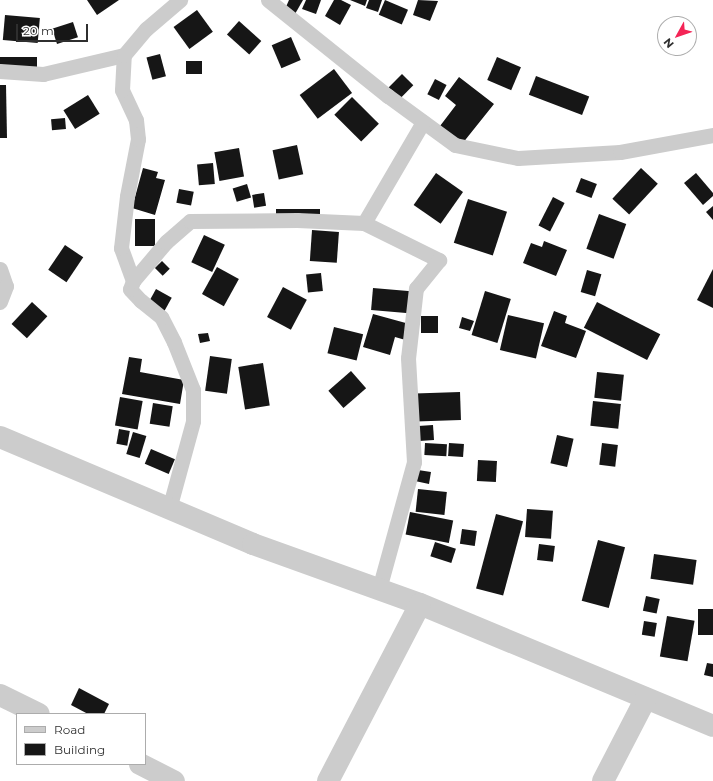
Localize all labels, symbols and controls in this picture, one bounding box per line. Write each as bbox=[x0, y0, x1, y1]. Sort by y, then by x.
scale bar bbox=[18, 16, 90, 42]
north arrow bbox=[657, 16, 697, 56]
text: 20 m bbox=[23, 23, 54, 38]
text: N bbox=[660, 35, 677, 51]
legend bbox=[16, 713, 146, 765]
text: Road bbox=[54, 722, 85, 737]
text: Building bbox=[54, 742, 105, 757]

